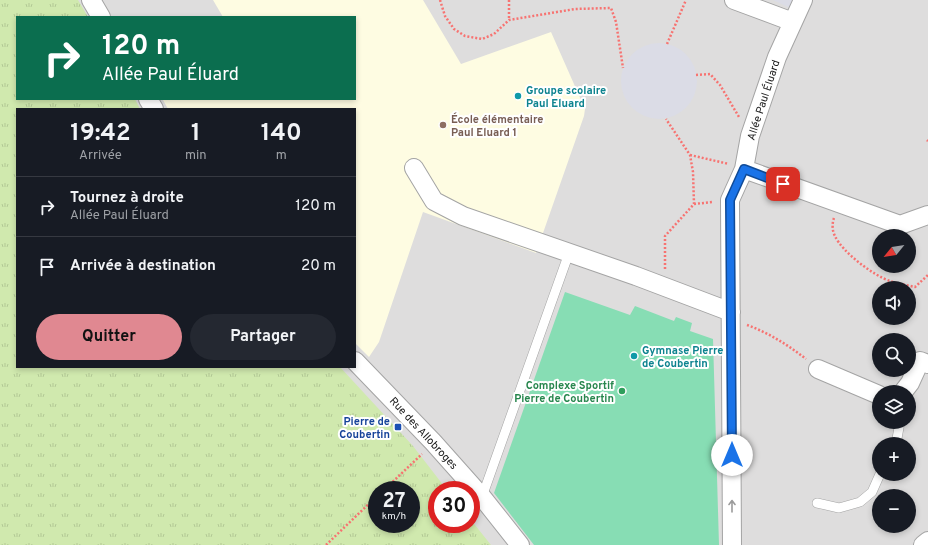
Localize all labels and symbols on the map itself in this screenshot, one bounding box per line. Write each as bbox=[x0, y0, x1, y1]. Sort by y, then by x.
street label: Allée Paul Éluard bbox=[743, 58, 784, 142]
place label: Groupe scolaire Paul Eluard bbox=[526, 84, 606, 111]
marker: Groupe scolaire Paul Eluard bbox=[513, 91, 523, 101]
place label: École élémentaire Paul Eluard 1 bbox=[451, 112, 543, 140]
marker: École élémentaire Paul Eluard 1 bbox=[438, 120, 448, 130]
pin bbox=[766, 167, 800, 201]
north arrow bbox=[872, 229, 916, 273]
place label: Gymnase Pierre de Coubertin bbox=[642, 344, 723, 371]
marker: Gymnase Pierre de Coubertin bbox=[629, 351, 639, 361]
place label: Complexe Sportif Pierre de Coubertin bbox=[514, 379, 614, 406]
marker: Complexe Sportif Pierre de Coubertin bbox=[617, 386, 627, 396]
street label: Rue des Allobroges bbox=[386, 395, 460, 473]
place label: Pierre de Coubertin bbox=[339, 415, 390, 442]
marker: Pierre de Coubertin bbox=[393, 422, 403, 432]
position arrow bbox=[711, 434, 753, 476]
speed limit sign: 30 bbox=[428, 481, 480, 533]
one-way arrow bbox=[728, 500, 736, 513]

